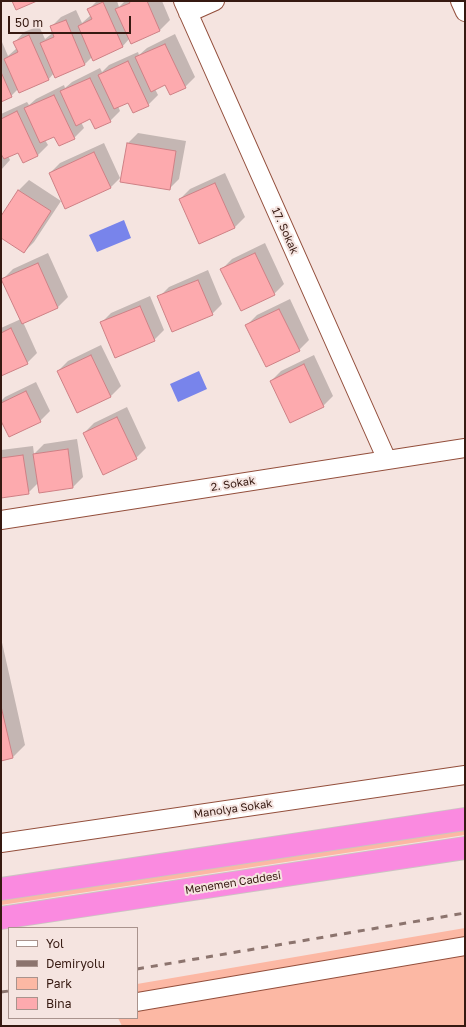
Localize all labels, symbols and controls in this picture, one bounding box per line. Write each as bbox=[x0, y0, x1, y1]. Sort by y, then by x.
scale bar bbox=[10, 8, 133, 34]
text: 50 m bbox=[15, 15, 43, 30]
street label: 17. Sokak bbox=[269, 206, 301, 256]
street label: 2. Sokak bbox=[210, 474, 256, 494]
street label: Manolya Sokak bbox=[193, 797, 273, 821]
street label: Menemen Caddesi bbox=[184, 869, 282, 897]
legend bbox=[8, 927, 138, 1019]
text: Yol bbox=[46, 936, 64, 951]
text: Demiryolu bbox=[46, 956, 105, 971]
text: Park bbox=[46, 976, 72, 991]
text: Bina bbox=[46, 996, 71, 1011]

